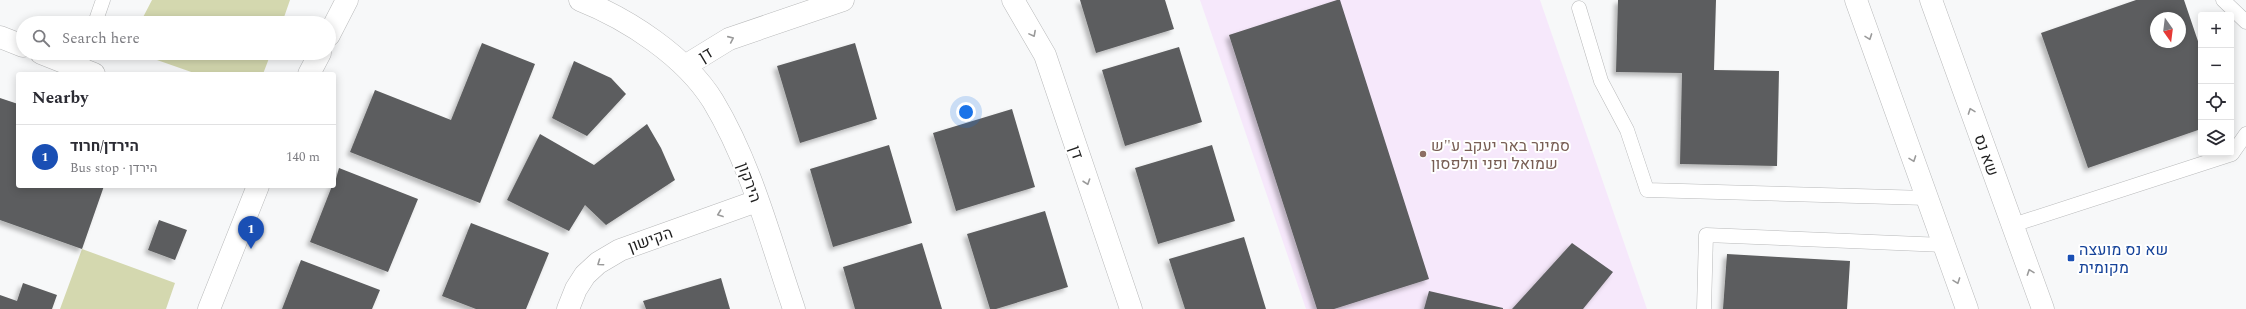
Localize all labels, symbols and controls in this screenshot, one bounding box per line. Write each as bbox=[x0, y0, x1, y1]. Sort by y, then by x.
north arrow bbox=[2150, 12, 2186, 48]
map controls bbox=[2198, 12, 2234, 156]
button: + bbox=[2198, 12, 2234, 48]
search box bbox=[16, 16, 336, 60]
icon: search bbox=[30, 27, 52, 49]
text: Search here bbox=[62, 27, 140, 50]
one-way arrow bbox=[1028, 30, 1035, 37]
one-way arrow bbox=[1864, 33, 1873, 40]
one-way arrow bbox=[727, 36, 734, 44]
street label: דן bbox=[694, 41, 717, 68]
button: − bbox=[2198, 48, 2234, 84]
button: locate bbox=[2198, 84, 2234, 120]
text: Nearby bbox=[32, 85, 88, 111]
your location bbox=[956, 102, 976, 122]
one-way arrow bbox=[1968, 107, 1976, 114]
button: layers bbox=[2198, 120, 2234, 156]
street label: שא נס bbox=[1967, 131, 2005, 180]
place label: סמינר באר יעקב ע"ש שמואל ופני וולפסון bbox=[1431, 134, 1570, 176]
text: הירדן/חרוד bbox=[70, 135, 139, 158]
street label: דן bbox=[1063, 142, 1090, 162]
text: 1 bbox=[41, 147, 49, 167]
text: 140 m bbox=[286, 147, 320, 167]
marker: סמינר באר יעקב ע"ש שמואל ופני וולפסון bbox=[1418, 149, 1428, 159]
one-way arrow bbox=[1909, 155, 1917, 162]
text: Bus stop · הירדן bbox=[70, 158, 157, 178]
street label: הירקון bbox=[731, 159, 767, 206]
one-way arrow bbox=[1083, 178, 1091, 185]
one-way arrow bbox=[717, 209, 724, 218]
pin: 1 bbox=[238, 216, 264, 249]
street label: הקישון bbox=[625, 221, 676, 259]
place label: שא נס מועצה מקומית bbox=[2079, 238, 2168, 280]
marker: שא נס מועצה מקומית bbox=[2066, 253, 2076, 263]
one-way arrow bbox=[597, 258, 604, 266]
one-way arrow bbox=[2026, 269, 2035, 276]
one-way arrow bbox=[1953, 278, 1961, 285]

